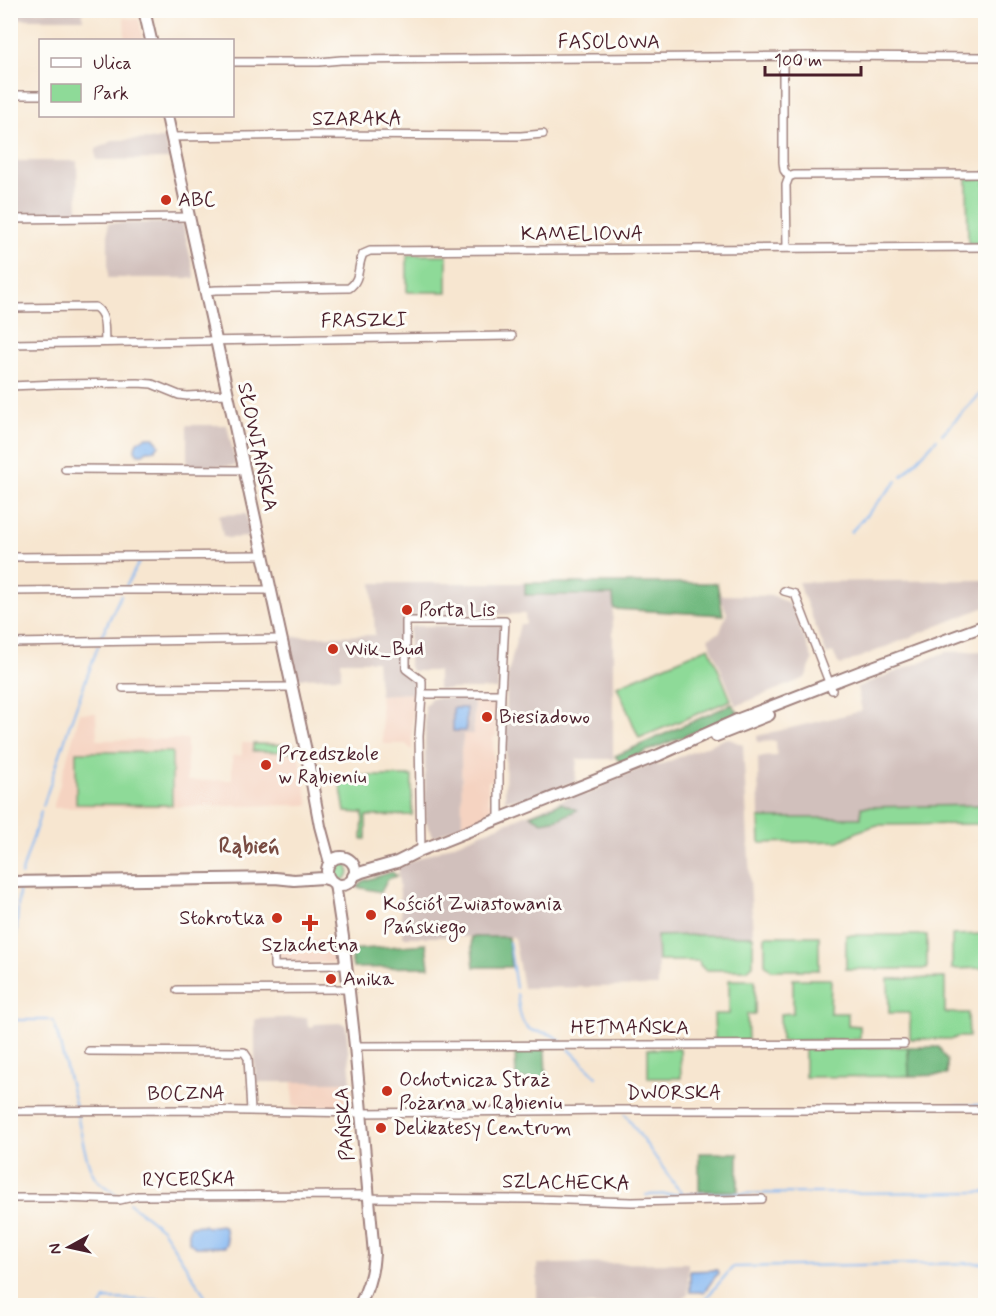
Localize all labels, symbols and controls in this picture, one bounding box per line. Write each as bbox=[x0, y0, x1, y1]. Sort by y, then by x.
street label: FASOLOWA bbox=[558, 29, 660, 56]
legend bbox=[39, 39, 234, 117]
scale bar bbox=[765, 39, 861, 77]
text: 100 m bbox=[774, 49, 822, 73]
text: Ulica bbox=[93, 52, 132, 76]
text: Park bbox=[93, 82, 129, 106]
street label: SZARAKA bbox=[312, 106, 402, 133]
place label: ABC bbox=[178, 187, 216, 214]
marker: ABC bbox=[159, 193, 173, 207]
street label: KAMELIOWA bbox=[521, 221, 643, 248]
street label: FRASZKI bbox=[321, 307, 408, 335]
street label: SŁOWIAŃSKA bbox=[230, 380, 284, 514]
place label: Porta Lis bbox=[419, 597, 495, 624]
marker: Porta Lis bbox=[400, 603, 414, 617]
place label: Wik_Bud bbox=[345, 636, 424, 663]
marker: Wik_Bud bbox=[326, 642, 340, 656]
place label: Biesiadowo bbox=[499, 704, 590, 731]
marker: Biesiadowo bbox=[480, 710, 494, 724]
place label: Przedszkole w Rąbieniu bbox=[278, 741, 379, 791]
marker: Przedszkole w Rąbieniu bbox=[259, 758, 273, 772]
district label: Rąbień bbox=[219, 833, 279, 861]
place label: Kościół Zwiastowania Pańskiego bbox=[383, 891, 562, 942]
place label: Stokrotka bbox=[179, 905, 265, 932]
marker: Kościół Zwiastowania Pańskiego bbox=[364, 908, 378, 922]
marker: Stokrotka bbox=[270, 911, 284, 925]
marker: Szlachetna bbox=[303, 916, 317, 930]
place label: Szlachetna bbox=[261, 932, 359, 959]
place label: Anika bbox=[343, 966, 395, 993]
marker: Anika bbox=[324, 972, 338, 986]
street label: HETMAŃSKA bbox=[571, 1015, 689, 1042]
place label: Ochotnicza Straż Pożarna w Rąbieniu bbox=[399, 1067, 562, 1117]
street label: DWORSKA bbox=[627, 1080, 721, 1107]
street label: BOCZNA bbox=[147, 1081, 225, 1108]
marker: Ochotnicza Straż Pożarna w Rąbieniu bbox=[380, 1084, 394, 1098]
street label: PAŃSKA bbox=[328, 1086, 362, 1162]
place label: Delikatesy Centrum bbox=[393, 1115, 571, 1142]
marker: Delikatesy Centrum bbox=[374, 1121, 388, 1135]
street label: RYCERSKA bbox=[142, 1166, 236, 1194]
street label: SZLACHECKA bbox=[502, 1168, 630, 1198]
north arrow bbox=[39, 1217, 99, 1277]
text: N bbox=[44, 1242, 67, 1256]

